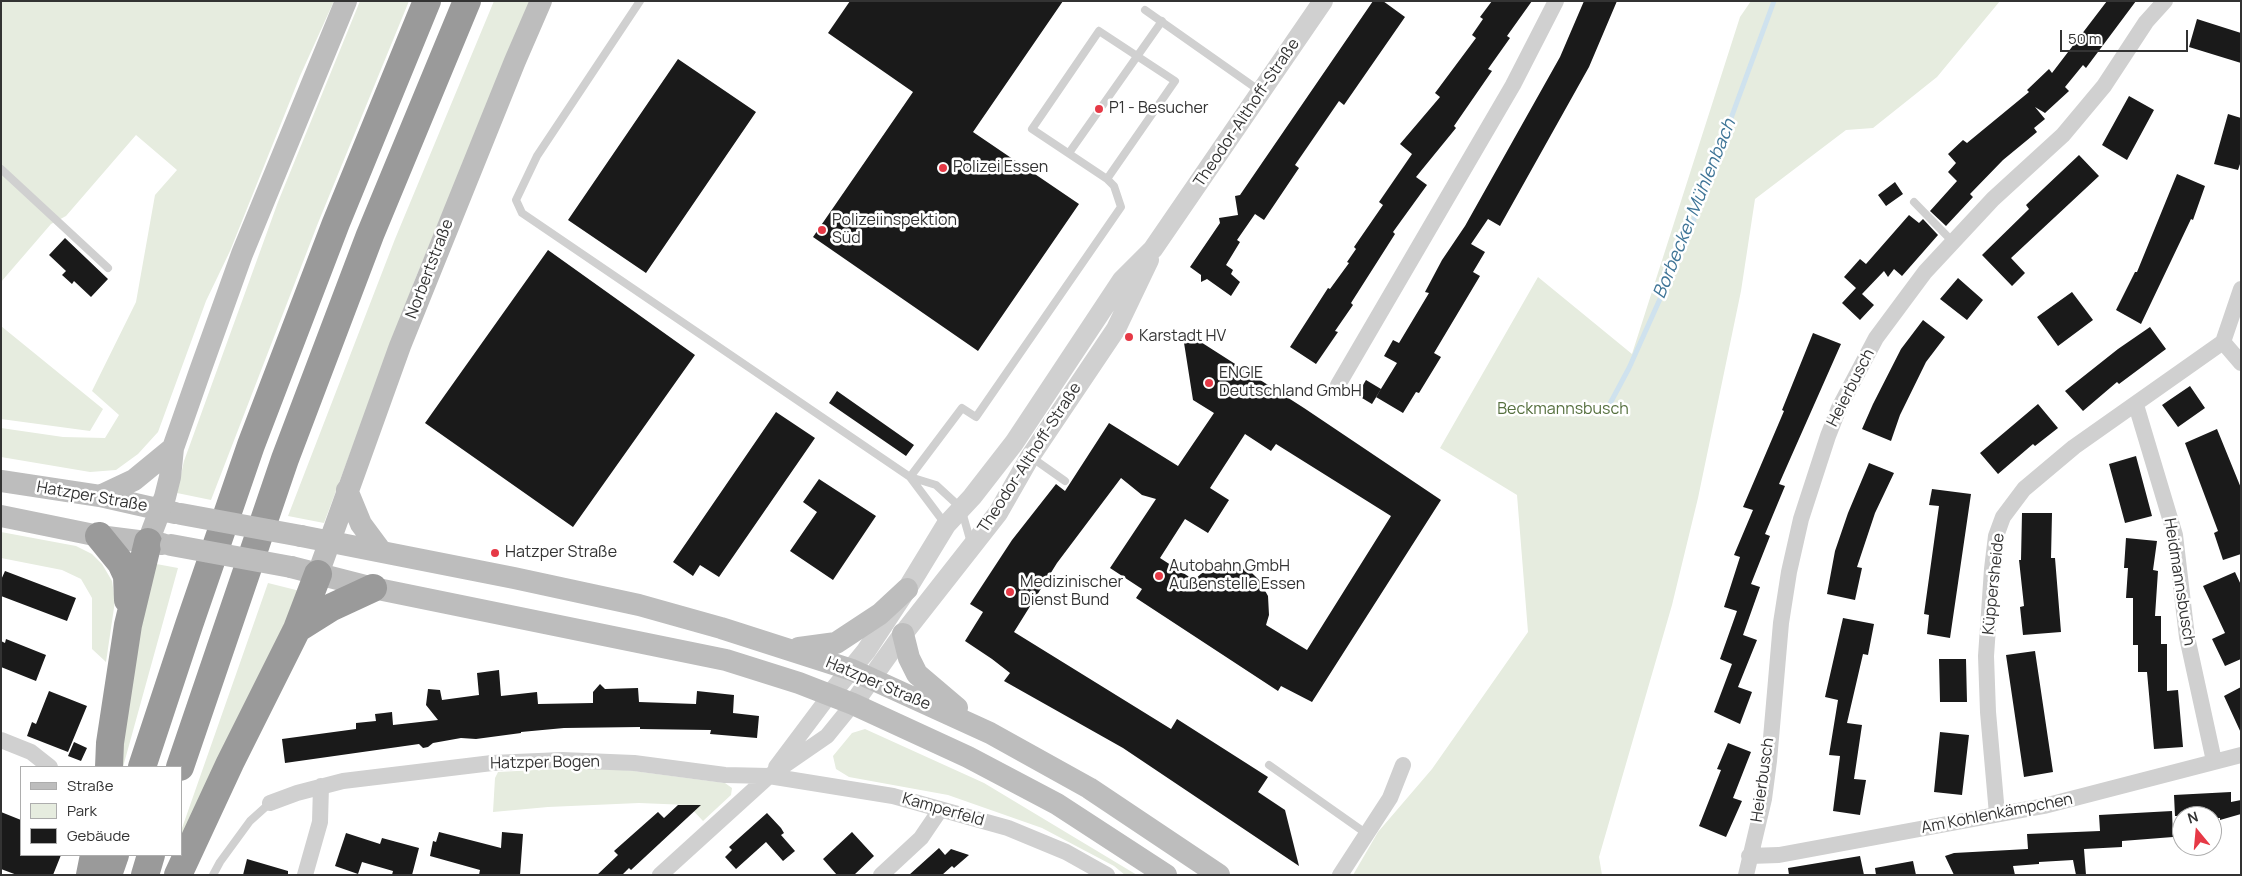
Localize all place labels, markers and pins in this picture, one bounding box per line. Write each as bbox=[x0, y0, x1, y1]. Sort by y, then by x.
place label: P1 - Besucher bbox=[1109, 99, 1209, 119]
marker: P1 - Besucher bbox=[1093, 103, 1105, 115]
place label: Polizei Essen bbox=[953, 158, 1048, 178]
marker: Polizei Essen bbox=[937, 162, 949, 174]
place label: Polizeiinspektion Süd bbox=[832, 211, 957, 249]
marker: Polizeiinspektion Süd bbox=[816, 224, 828, 236]
place label: Karstadt HV bbox=[1139, 327, 1226, 347]
marker: Karstadt HV bbox=[1123, 331, 1135, 343]
place label: ENGIE Deutschland GmbH bbox=[1219, 364, 1362, 402]
marker: ENGIE Deutschland GmbH bbox=[1203, 377, 1215, 389]
place label: Hatzper Straße bbox=[505, 543, 617, 563]
marker: Hatzper Straße bbox=[489, 547, 501, 559]
place label: Autobahn GmbH Außenstelle Essen bbox=[1169, 557, 1305, 595]
marker: Autobahn GmbH Außenstelle Essen bbox=[1153, 570, 1165, 582]
place label: Medizinischer Dienst Bund bbox=[1020, 573, 1123, 611]
marker: Medizinischer Dienst Bund bbox=[1004, 586, 1016, 598]

